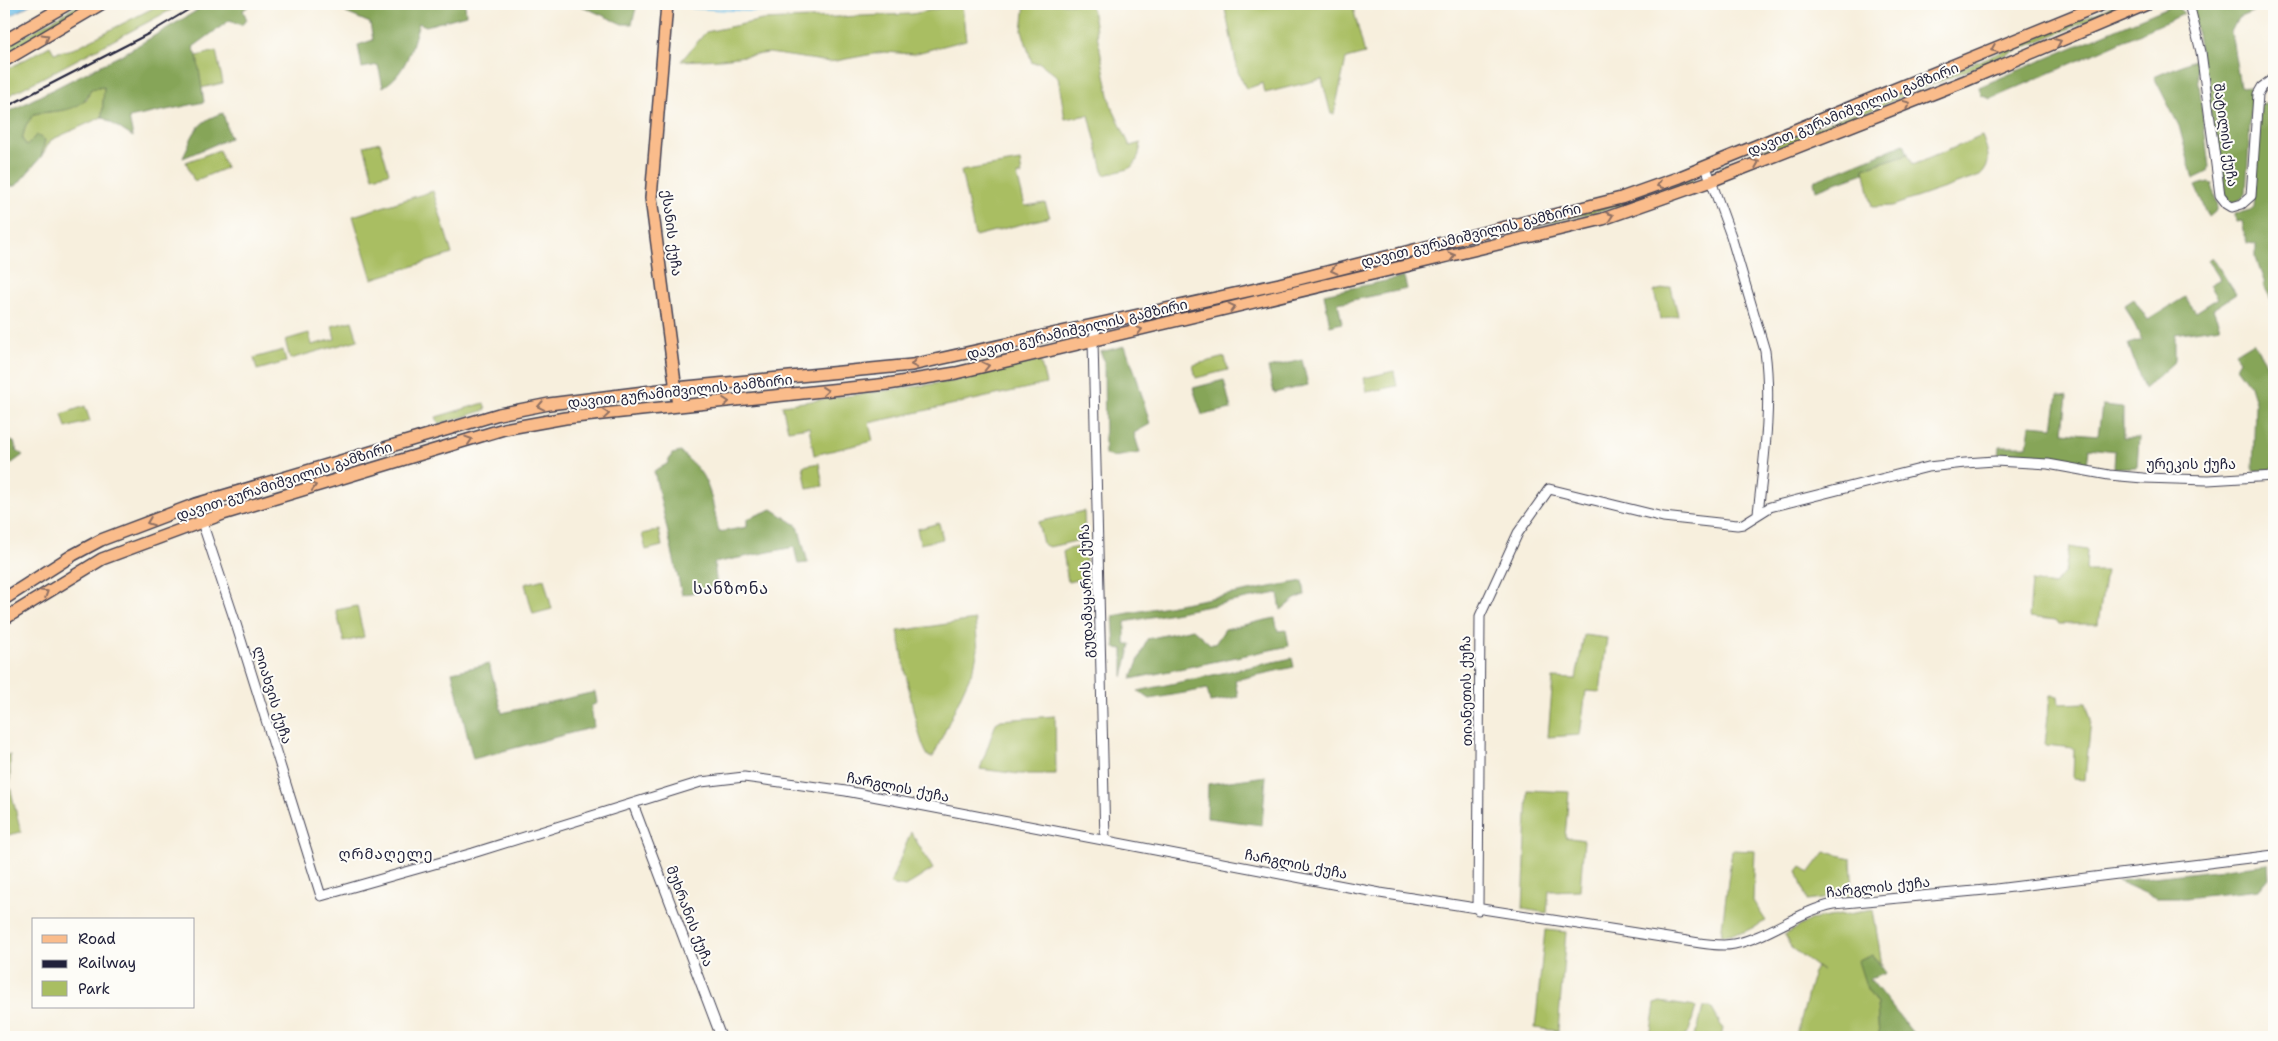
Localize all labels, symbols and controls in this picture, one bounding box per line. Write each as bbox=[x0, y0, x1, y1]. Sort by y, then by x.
one-way arrow bbox=[41, 34, 50, 44]
one-way arrow bbox=[2053, 37, 2061, 47]
one-way arrow bbox=[1990, 43, 1999, 53]
street label: დავით გურამიშვილის გამზირი bbox=[1745, 58, 1961, 160]
street label: შატილის ქუჩა bbox=[2210, 82, 2242, 188]
one-way arrow bbox=[1902, 100, 1911, 110]
one-way arrow bbox=[1751, 159, 1760, 169]
one-way arrow bbox=[1656, 179, 1665, 189]
street label: ქსანის ქუჩა bbox=[658, 189, 686, 277]
street label: დავით გურამიშვილის გამზირი bbox=[1359, 199, 1583, 271]
one-way arrow bbox=[1605, 212, 1613, 222]
one-way arrow bbox=[1448, 251, 1457, 262]
one-way arrow bbox=[1329, 264, 1338, 275]
street label: დავით გურამიშვილის გამზირი bbox=[965, 295, 1189, 363]
one-way arrow bbox=[1228, 302, 1237, 313]
one-way arrow bbox=[1134, 325, 1143, 336]
one-way arrow bbox=[909, 359, 918, 369]
one-way arrow bbox=[981, 361, 990, 372]
street label: დავით გურამიშვილის გამზირი bbox=[567, 370, 793, 412]
one-way arrow bbox=[822, 386, 830, 397]
one-way arrow bbox=[723, 396, 731, 407]
one-way arrow bbox=[537, 400, 545, 410]
one-way arrow bbox=[602, 409, 610, 420]
one-way arrow bbox=[464, 436, 473, 446]
street label: დავით გურამიშვილის გამზირი bbox=[174, 438, 394, 524]
street label: ურეკის ქუჩა bbox=[2146, 455, 2236, 473]
one-way arrow bbox=[309, 482, 317, 492]
one-way arrow bbox=[146, 515, 155, 526]
street label: გუდამაყარის ქუჩა bbox=[1075, 524, 1097, 658]
district label: სანზონა bbox=[693, 578, 769, 599]
one-way arrow bbox=[40, 590, 49, 600]
street label: თიანეთის ქუჩა bbox=[1456, 635, 1476, 747]
street label: ლიახვის ქუჩა bbox=[250, 644, 296, 746]
street label: ჩარგლის ქუჩა bbox=[845, 768, 951, 806]
district label: ღრმაღელე bbox=[338, 844, 434, 864]
street label: ჩარგლის ქუჩა bbox=[1243, 845, 1349, 883]
street label: მუხრანის ქუჩა bbox=[662, 863, 718, 969]
street label: ჩარგლის ქუჩა bbox=[1825, 873, 1931, 901]
legend bbox=[32, 918, 195, 1008]
text: Road bbox=[78, 929, 116, 949]
text: Railway bbox=[78, 953, 136, 973]
text: Park bbox=[78, 979, 110, 999]

